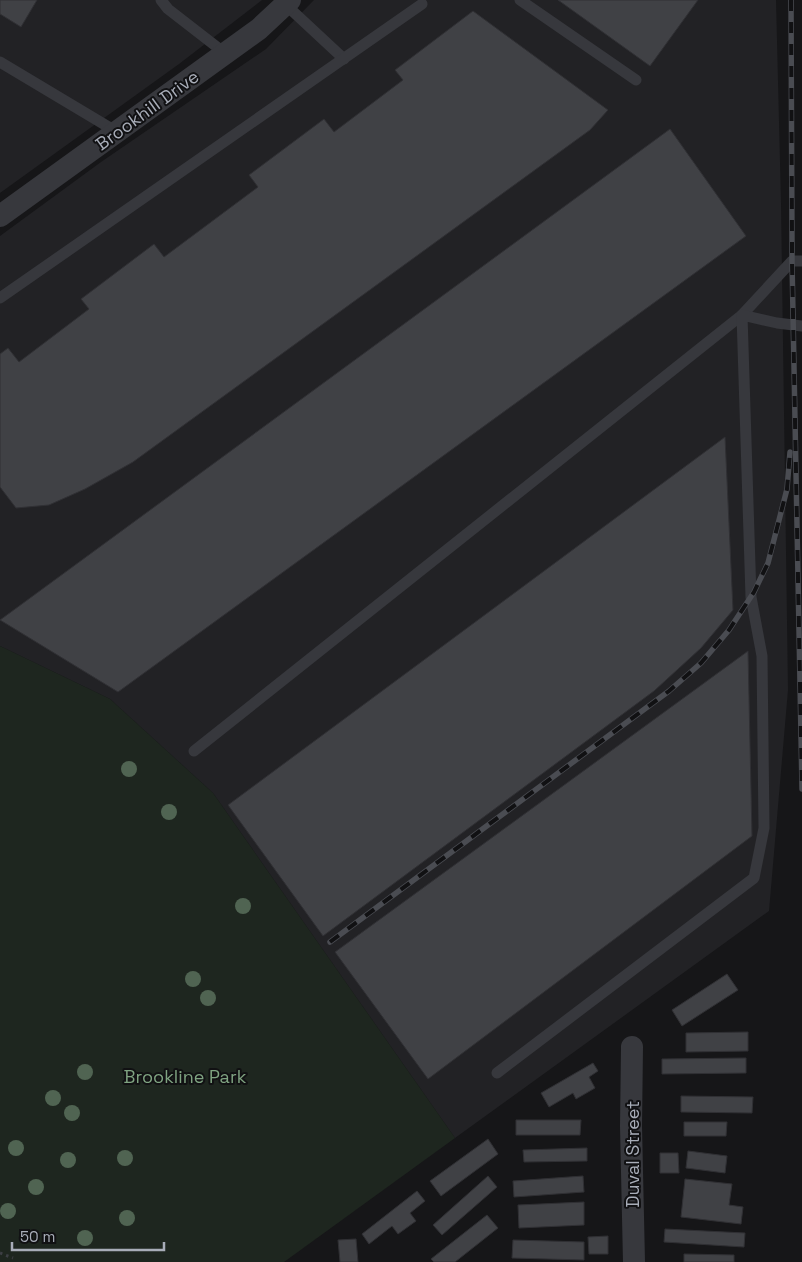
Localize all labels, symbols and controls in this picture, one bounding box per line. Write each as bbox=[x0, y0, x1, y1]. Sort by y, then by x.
street label: Brookhill Drive bbox=[91, 65, 203, 155]
park label: Brookline Park bbox=[124, 1065, 247, 1088]
street label: Duval Street bbox=[621, 1101, 644, 1207]
scale bar bbox=[12, 1220, 165, 1252]
text: 50 m bbox=[20, 1227, 55, 1246]

